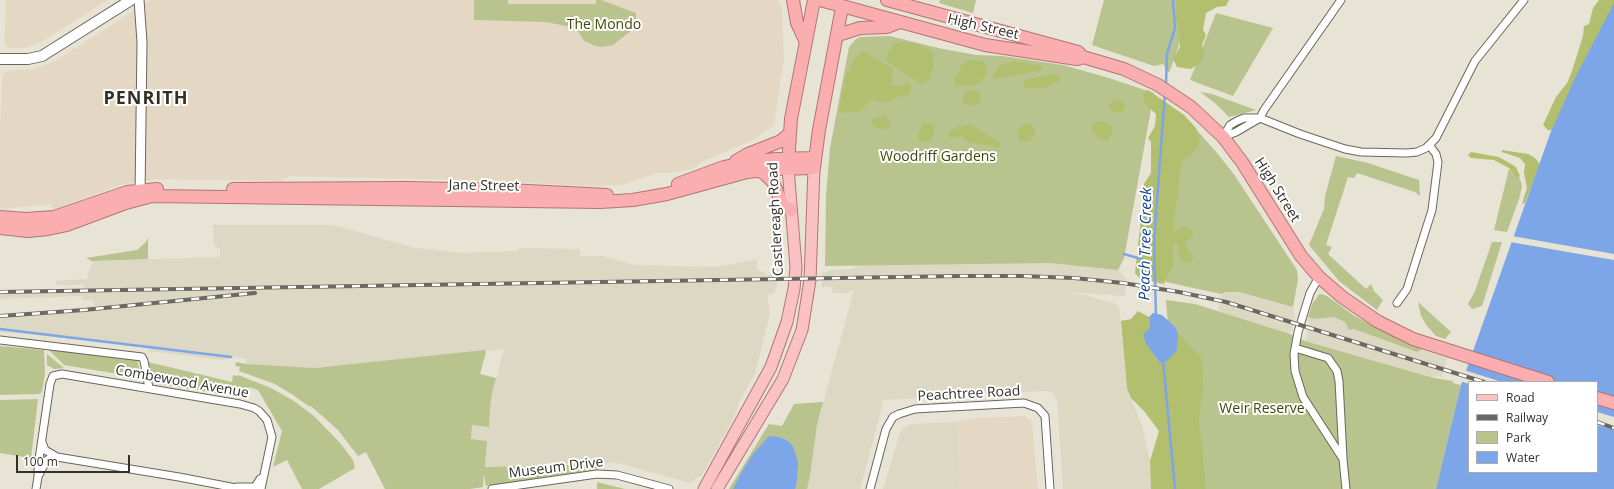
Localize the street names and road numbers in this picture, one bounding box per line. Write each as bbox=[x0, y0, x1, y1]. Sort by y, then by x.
street label: High Street bbox=[946, 11, 1020, 43]
street label: High Street bbox=[1251, 155, 1303, 225]
street label: Castlereagh Road bbox=[765, 162, 787, 276]
street label: Jane Street bbox=[448, 177, 520, 195]
street label: Combewood Avenue bbox=[114, 362, 250, 402]
street label: Peachtree Road bbox=[917, 383, 1021, 405]
street label: Museum Drive bbox=[508, 454, 604, 482]

